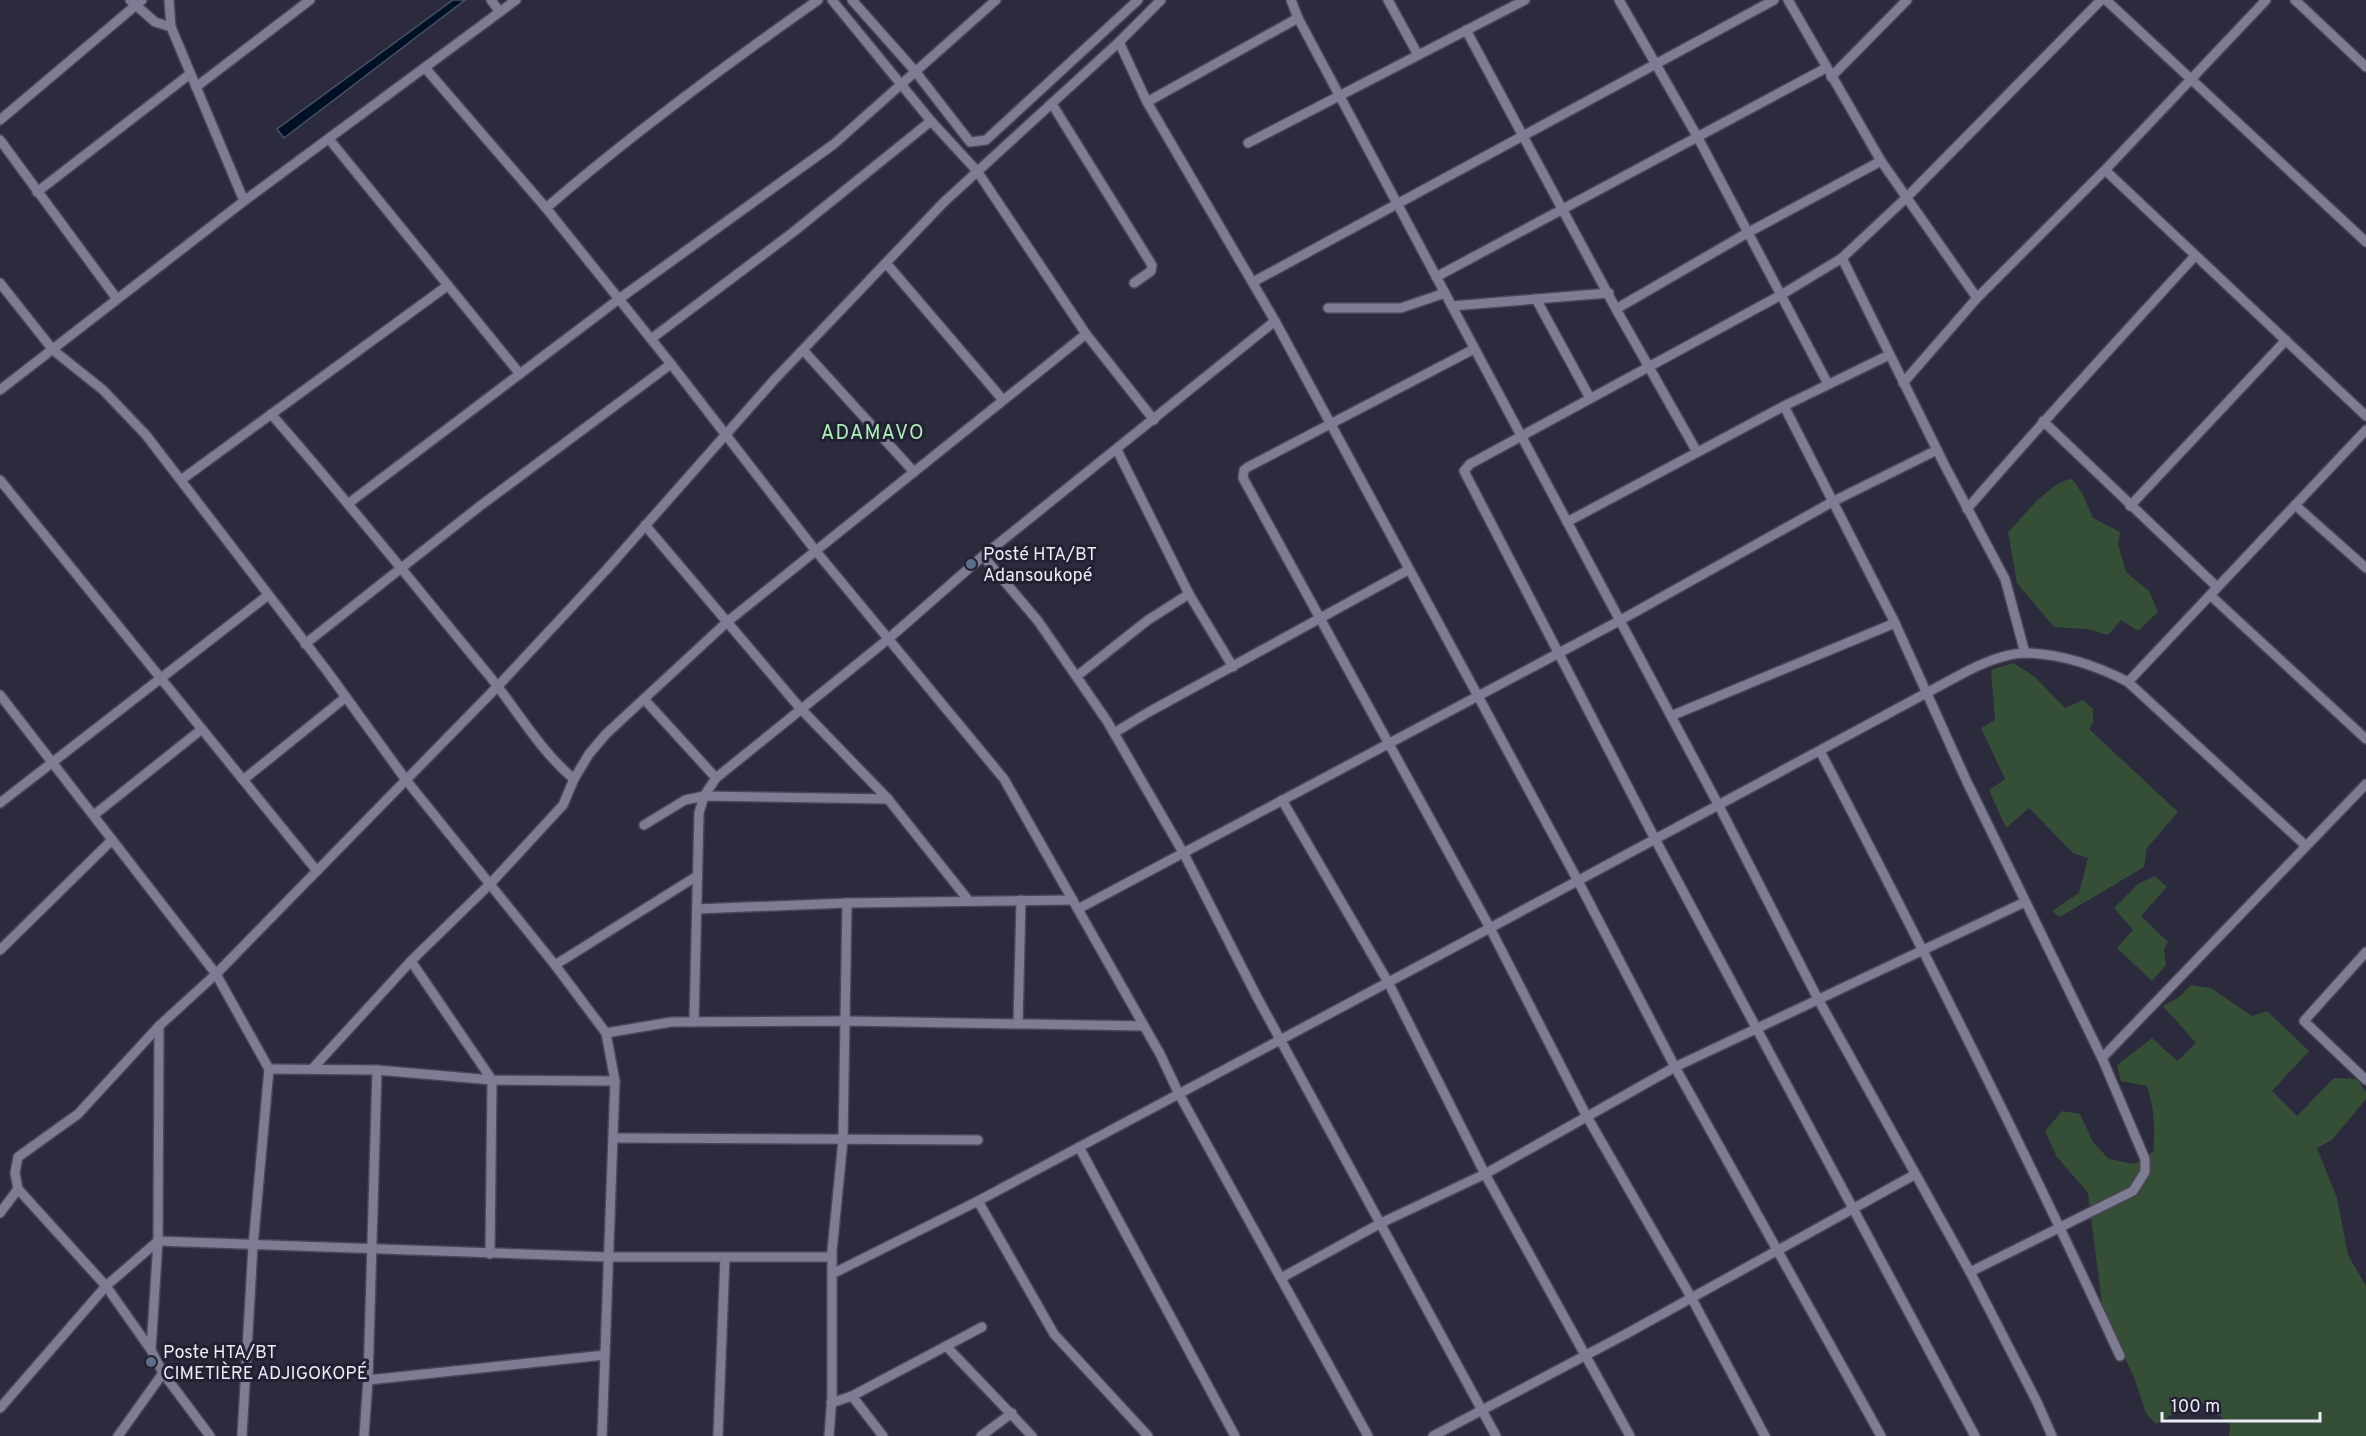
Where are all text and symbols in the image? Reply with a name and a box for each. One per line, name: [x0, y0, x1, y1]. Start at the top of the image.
district label: ADAMAVO: [821, 421, 925, 447]
place label: Posté HTA/BT Adansoukopé: [983, 544, 1097, 588]
marker: Posté HTA/BT Adansoukopé: [964, 557, 978, 571]
place label: Poste HTA/BT CIMETIÈRE ADJIGOKOPÉ: [163, 1342, 367, 1386]
marker: Poste HTA/BT CIMETIÈRE ADJIGOKOPÉ: [144, 1355, 158, 1369]
scale bar: [2162, 1385, 2320, 1423]
text: 100 m: [2171, 1396, 2220, 1419]

